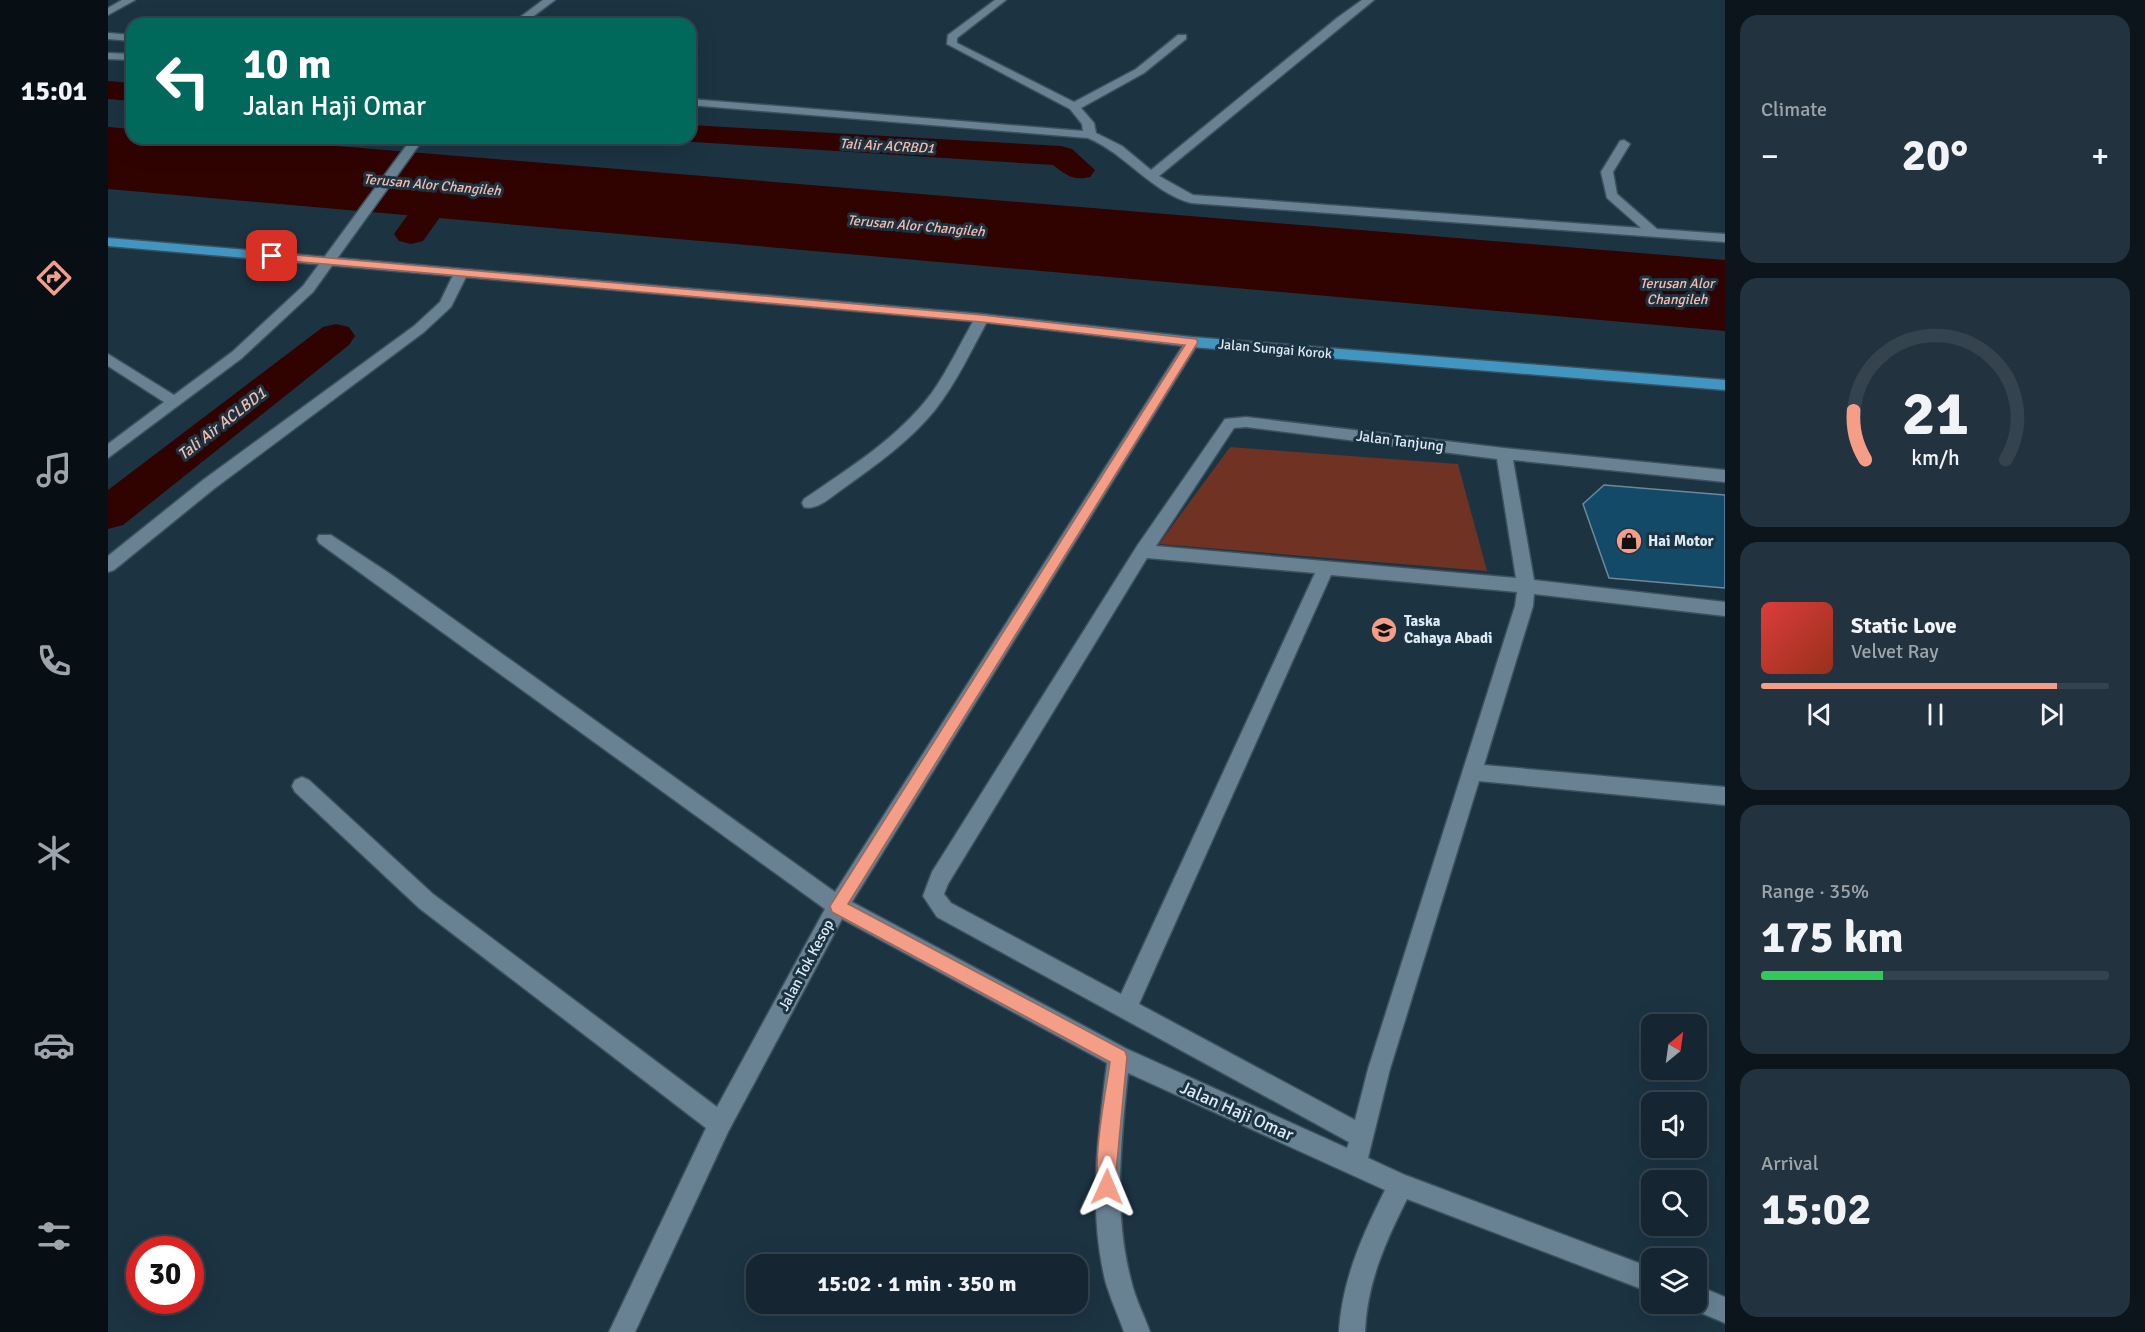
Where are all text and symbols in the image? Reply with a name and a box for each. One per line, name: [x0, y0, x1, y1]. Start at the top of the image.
text: 10 m: [243, 39, 332, 90]
icon: left: [144, 42, 222, 120]
text: 15:01: [21, 75, 87, 108]
text: Jalan Haji Omar: [243, 90, 426, 123]
text: Climate: [1761, 97, 1827, 122]
text: 20°: [1902, 128, 1968, 183]
water label: Tali Air ACRBD1: [839, 135, 935, 157]
text: −: [1761, 136, 1779, 177]
text: +: [2091, 136, 2109, 177]
water label: Terusan Alor Changileh: [363, 171, 502, 200]
water label: Terusan Alor Changileh: [847, 212, 986, 241]
pin: [246, 230, 297, 281]
icon: arrive: [255, 239, 288, 272]
icon: directions: [33, 257, 75, 299]
water label: Terusan Alor Changileh: [1640, 275, 1716, 308]
street label: Jalan Sungai Korok: [1217, 336, 1333, 362]
text: 21: [1901, 375, 1969, 452]
water label: Tali Air ACLBD1: [174, 383, 271, 465]
street label: Jalan Tanjung: [1355, 427, 1445, 455]
text: km/h: [1911, 445, 1959, 471]
icon: music: [33, 449, 75, 491]
shop icon: Hai Motor: [1614, 526, 1644, 556]
place label: Hai Motor: [1648, 532, 1713, 550]
place label: Taska Cahaya Abadi: [1404, 612, 1493, 647]
text: Static Love: [1851, 612, 1957, 639]
school or university icon: Taska Cahaya Abadi: [1369, 615, 1399, 645]
text: Velvet Ray: [1851, 639, 1939, 664]
icon: phone: [33, 640, 75, 682]
icon: previous: [1803, 698, 1836, 731]
icon: pause: [1919, 698, 1952, 731]
icon: next: [2035, 698, 2068, 731]
icon: climate: [33, 832, 75, 874]
text: Range · 35%: [1761, 879, 1869, 904]
text: 175 km: [1761, 910, 1904, 965]
street label: Jalan Tok Kesop: [774, 916, 838, 1014]
north arrow: [1641, 1014, 1707, 1080]
map controls: [1641, 1014, 1707, 1314]
icon: car: [33, 1024, 75, 1066]
street label: Jalan Haji Omar: [1177, 1076, 1298, 1146]
button: sound: [1641, 1092, 1707, 1158]
text: Arrival: [1761, 1151, 1819, 1176]
position arrow: [1075, 1155, 1139, 1219]
button: search: [1641, 1170, 1707, 1236]
text: 15:02: [1761, 1182, 1871, 1237]
icon: filters: [33, 1215, 75, 1257]
speed limit sign: 30: [126, 1236, 204, 1314]
button: layers: [1641, 1248, 1707, 1314]
text: 15:02 · 1 min · 350 m: [817, 1270, 1017, 1297]

